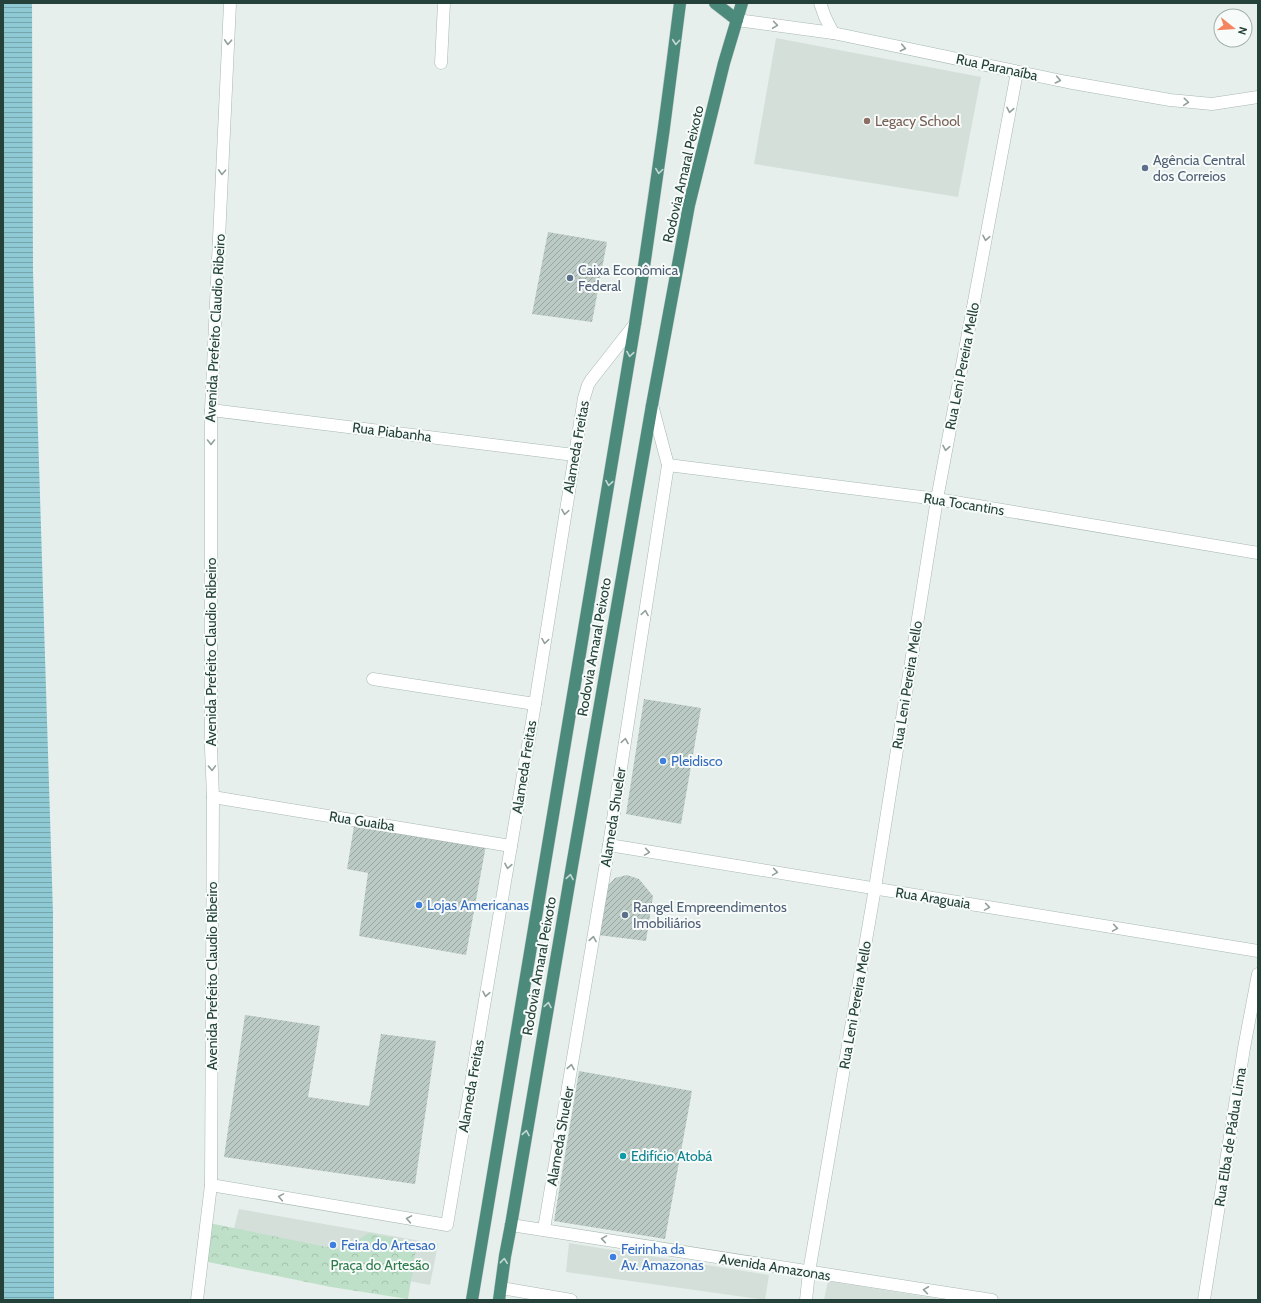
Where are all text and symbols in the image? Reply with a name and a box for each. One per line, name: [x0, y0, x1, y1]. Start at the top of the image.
north arrow: [1213, 8, 1253, 48]
one-way arrow: [772, 20, 778, 29]
text: N: [1235, 25, 1250, 37]
one-way arrow: [224, 39, 233, 45]
one-way arrow: [671, 39, 680, 45]
one-way arrow: [900, 43, 906, 51]
street label: Rua Paranaíba: [955, 50, 1040, 84]
one-way arrow: [1055, 76, 1061, 84]
one-way arrow: [1183, 97, 1189, 106]
street label: Rodovia Amaral Peixoto: [658, 103, 708, 244]
one-way arrow: [1006, 107, 1015, 113]
place label: Legacy School: [875, 112, 961, 130]
marker: Legacy School: [862, 116, 872, 126]
place label: Agência Central dos Correios: [1153, 151, 1246, 185]
marker: Agência Central dos Correios: [1140, 163, 1150, 173]
one-way arrow: [655, 168, 664, 174]
one-way arrow: [218, 169, 226, 175]
street label: Avenida Prefeito Claudio Ribeiro: [201, 233, 229, 423]
one-way arrow: [982, 234, 991, 241]
place label: Caixa Econômica Federal: [578, 261, 678, 295]
marker: Caixa Econômica Federal: [565, 273, 575, 283]
street label: Rua Leni Pereira Mello: [941, 300, 983, 431]
one-way arrow: [626, 351, 635, 358]
street label: Alameda Freitas: [559, 399, 593, 495]
street label: Rua Piabanha: [351, 418, 433, 446]
one-way arrow: [207, 439, 215, 445]
one-way arrow: [943, 445, 951, 451]
one-way arrow: [605, 480, 614, 486]
street label: Rua Tocantins: [922, 489, 1006, 519]
one-way arrow: [561, 509, 570, 516]
street label: Avenida Prefeito Claudio Ribeiro: [202, 557, 220, 746]
street label: Rodovia Amaral Peixoto: [573, 576, 615, 718]
one-way arrow: [640, 610, 649, 616]
street label: Rua Leni Pereira Mello: [888, 619, 926, 750]
one-way arrow: [541, 638, 550, 644]
street label: Alameda Freitas: [508, 719, 540, 815]
one-way arrow: [620, 738, 629, 744]
place label: Pleidisco: [671, 752, 723, 770]
marker: Pleidisco: [658, 756, 668, 766]
one-way arrow: [208, 765, 216, 771]
street label: Alameda Shueler: [596, 765, 630, 868]
street label: Rua Guaiba: [328, 807, 396, 835]
one-way arrow: [644, 847, 650, 855]
one-way arrow: [504, 863, 513, 869]
one-way arrow: [772, 867, 779, 876]
one-way arrow: [565, 874, 573, 880]
street label: Avenida Prefeito Claudio Ribeiro: [203, 881, 221, 1070]
street label: Rua Araguaia: [894, 883, 972, 913]
street label: Rodovia Amaral Peixoto: [518, 895, 560, 1037]
place label: Lojas Americanas: [427, 896, 529, 914]
place label: Rangel Empreendimentos Imobiliários: [633, 898, 787, 932]
marker: Lojas Americanas: [414, 900, 424, 910]
one-way arrow: [984, 902, 990, 910]
marker: Rangel Empreendimentos Imobiliários: [620, 910, 630, 920]
one-way arrow: [1112, 923, 1118, 932]
one-way arrow: [588, 935, 597, 942]
street label: Rua Leni Pereira Mello: [835, 939, 875, 1070]
one-way arrow: [482, 991, 491, 997]
one-way arrow: [543, 1002, 552, 1008]
street label: Alameda Freitas: [454, 1038, 488, 1134]
one-way arrow: [567, 1064, 575, 1070]
street label: Rua Elba de Pádua Lima: [1210, 1066, 1250, 1208]
street label: Alameda Shueler: [542, 1084, 578, 1187]
one-way arrow: [521, 1130, 530, 1136]
place label: Edifício Atobá: [631, 1147, 712, 1165]
marker: Edifício Atobá: [618, 1151, 628, 1161]
one-way arrow: [278, 1193, 284, 1202]
one-way arrow: [406, 1215, 412, 1223]
one-way arrow: [601, 1235, 607, 1244]
place label: Feira do Artesao: [341, 1236, 436, 1254]
marker: Feira do Artesao: [328, 1240, 338, 1250]
place label: Feirinha da Av. Amazonas: [621, 1240, 704, 1274]
street label: Avenida Amazonas: [718, 1249, 832, 1285]
marker: Feirinha da Av. Amazonas: [608, 1252, 618, 1262]
park label: Praça do Artesão: [331, 1256, 430, 1274]
one-way arrow: [499, 1258, 508, 1264]
one-way arrow: [923, 1286, 929, 1295]

